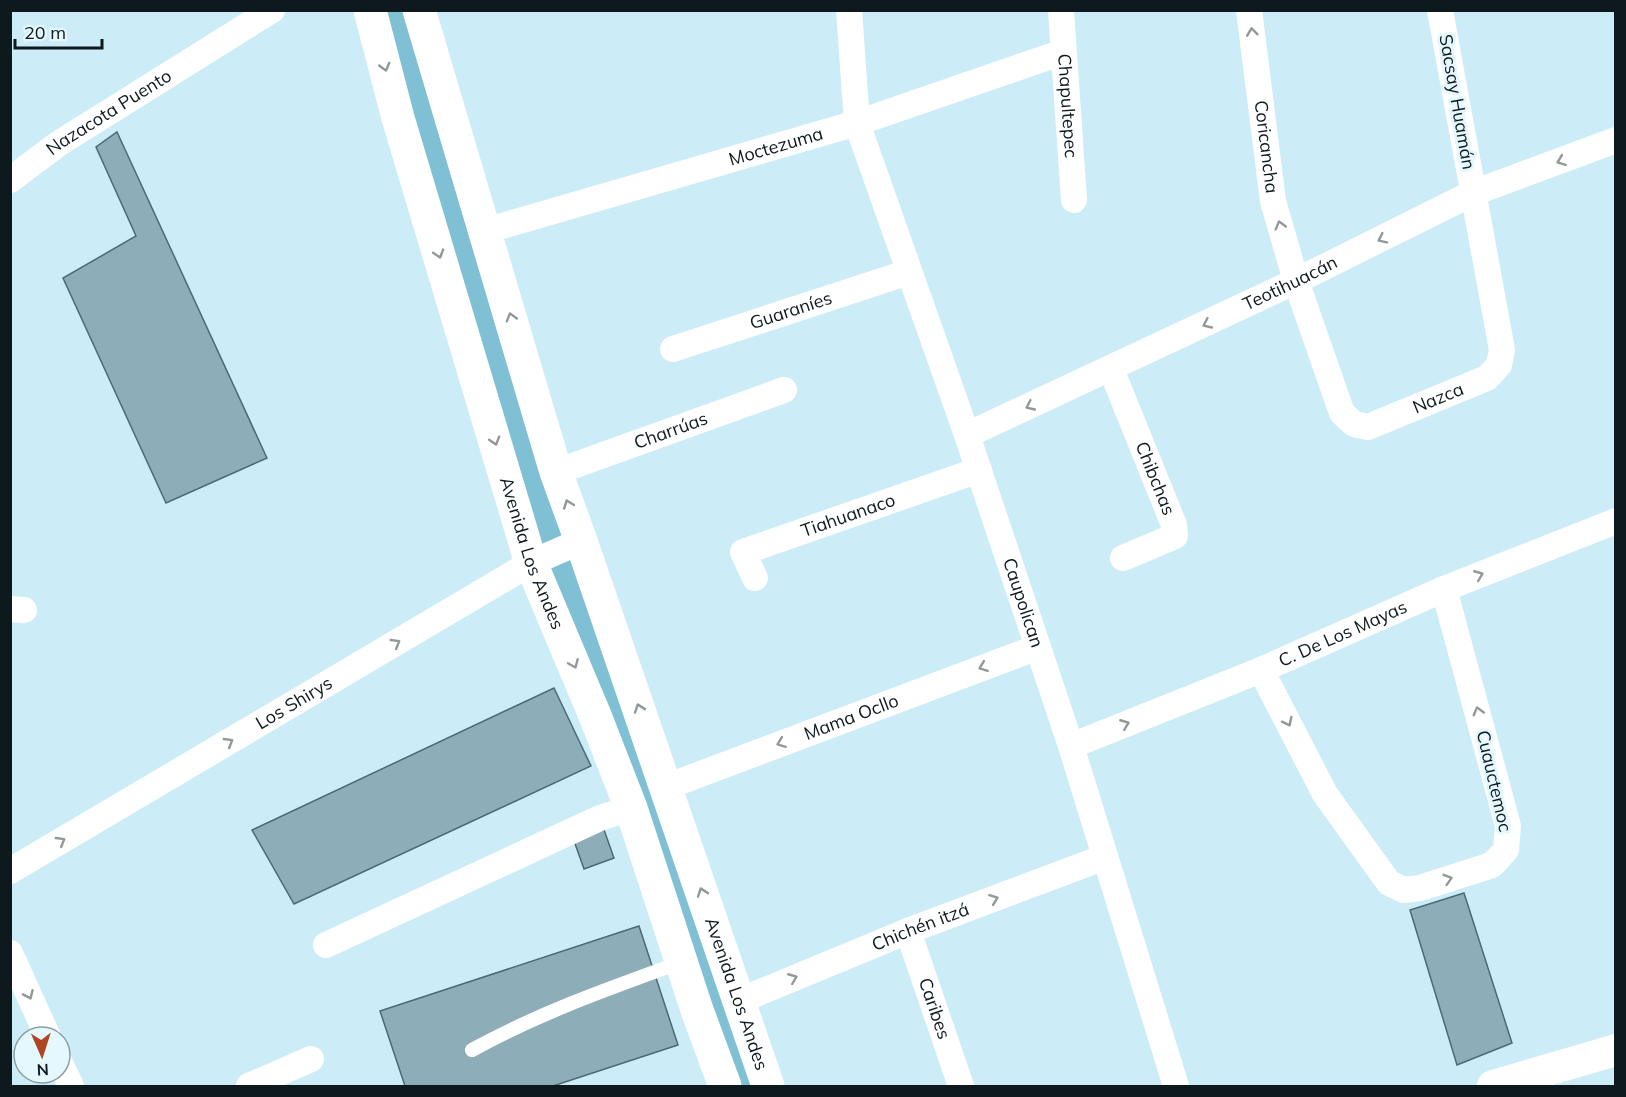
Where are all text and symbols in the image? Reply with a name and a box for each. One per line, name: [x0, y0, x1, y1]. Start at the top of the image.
scale bar: [15, 12, 102, 50]
text: 20 m: [24, 21, 66, 44]
one-way arrow: [1246, 28, 1259, 37]
street label: Sacsay Huamán: [1434, 32, 1481, 171]
street label: Chapultepec: [1053, 53, 1083, 159]
one-way arrow: [378, 61, 390, 72]
street label: Nazacota Puento: [41, 64, 176, 160]
street label: Coricancha: [1249, 99, 1284, 195]
street label: Moctezuma: [726, 121, 826, 171]
one-way arrow: [1556, 153, 1567, 166]
one-way arrow: [1275, 220, 1287, 231]
one-way arrow: [1378, 231, 1389, 243]
one-way arrow: [432, 249, 444, 259]
street label: Teotihuacán: [1239, 250, 1341, 315]
street label: Guaraníes: [747, 286, 835, 334]
one-way arrow: [506, 312, 518, 323]
one-way arrow: [1202, 316, 1213, 328]
street label: Nazca: [1409, 377, 1467, 418]
one-way arrow: [1025, 399, 1036, 411]
street label: Charrúas: [631, 406, 711, 454]
one-way arrow: [488, 435, 500, 446]
street label: Chibchas: [1131, 438, 1181, 518]
street label: Avenida Los Andes: [495, 474, 570, 633]
street label: Tiahuanaco: [798, 488, 898, 542]
one-way arrow: [562, 499, 575, 509]
street label: Caupolican: [998, 555, 1049, 650]
one-way arrow: [1473, 570, 1484, 583]
street label: C. De Los Mayas: [1275, 595, 1410, 672]
one-way arrow: [390, 638, 400, 650]
one-way arrow: [567, 658, 579, 669]
one-way arrow: [978, 660, 989, 672]
street label: Los Shirys: [251, 671, 336, 734]
street label: Mama Ocllo: [801, 689, 902, 745]
one-way arrow: [633, 703, 646, 714]
one-way arrow: [1473, 706, 1485, 717]
one-way arrow: [1281, 715, 1292, 726]
one-way arrow: [1120, 719, 1130, 732]
street label: Cuauctemoc: [1472, 728, 1517, 834]
one-way arrow: [776, 736, 787, 749]
one-way arrow: [223, 738, 233, 749]
one-way arrow: [55, 837, 65, 849]
one-way arrow: [1442, 874, 1453, 886]
one-way arrow: [696, 887, 709, 898]
one-way arrow: [988, 893, 998, 906]
street label: Chichén itzá: [868, 897, 972, 956]
street label: Avenida Los Andes: [700, 914, 774, 1073]
one-way arrow: [787, 973, 798, 985]
street label: Caribes: [914, 975, 956, 1042]
one-way arrow: [22, 989, 34, 1000]
north arrow: [12, 1025, 72, 1085]
text: N: [36, 1060, 49, 1080]

